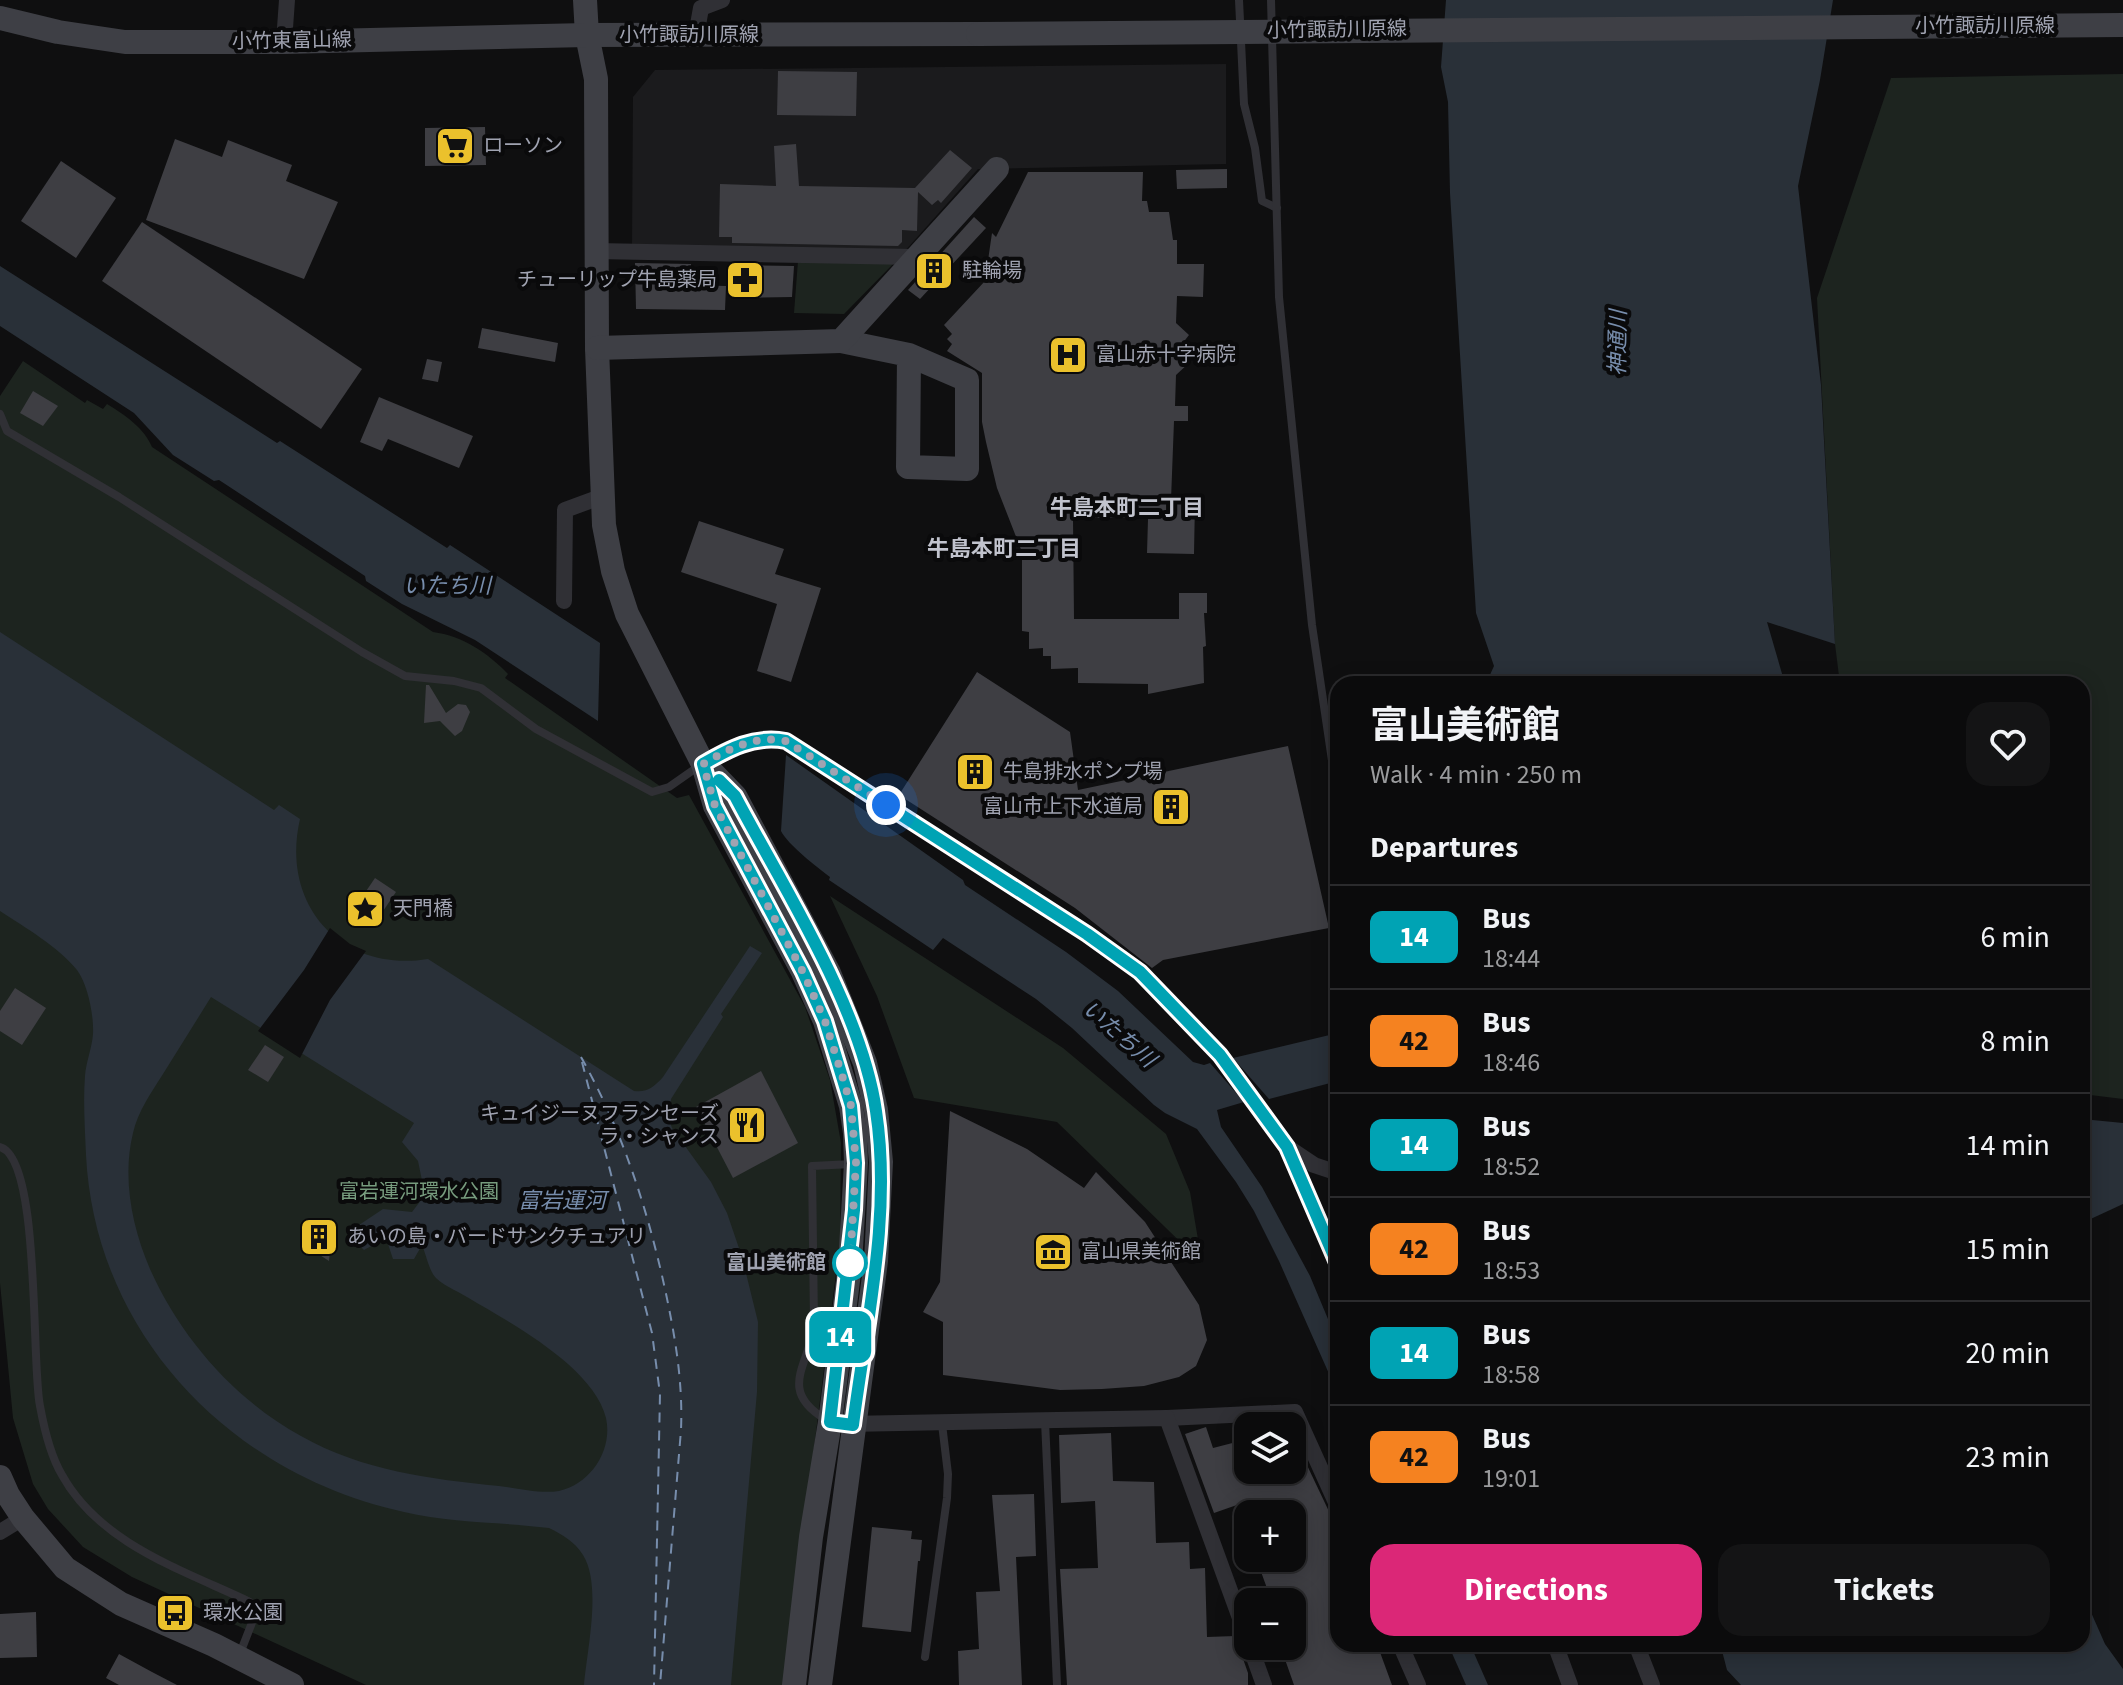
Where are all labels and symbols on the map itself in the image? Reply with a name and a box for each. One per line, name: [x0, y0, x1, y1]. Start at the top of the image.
street label: 小竹諏訪川原線: [1915, 12, 2055, 40]
street label: 小竹諏訪川原線: [1267, 15, 1407, 45]
street label: 小竹諏訪川原線: [619, 21, 759, 49]
street label: 小竹東富山線: [232, 26, 352, 56]
supermarket icon: ローソン: [434, 125, 476, 167]
place label: ローソン: [483, 132, 563, 160]
building icon: 駐輪場: [913, 250, 955, 292]
place label: 駐輪場: [962, 257, 1022, 285]
pharmacy icon: チューリップ牛島薬局: [724, 259, 766, 301]
place label: チューリップ牛島薬局: [517, 266, 717, 294]
water label: 神通川: [1601, 308, 1635, 376]
hospital icon: 富山赤十字病院: [1047, 334, 1089, 376]
place label: 富山赤十字病院: [1096, 341, 1236, 369]
district label: 牛島本町二丁目: [1050, 492, 1204, 524]
district label: 牛島本町二丁目: [927, 533, 1081, 565]
water label: いたち川: [403, 570, 493, 602]
building icon: 牛島排水ポンプ場: [954, 751, 996, 793]
place label: 牛島排水ポンプ場: [1003, 758, 1162, 786]
your location: [866, 785, 906, 825]
building icon: 富山市上下水道局: [1150, 786, 1192, 828]
place label: 富山市上下水道局: [983, 793, 1143, 821]
place icon: 天門橋: [344, 888, 386, 930]
place label: 天門橋: [393, 895, 453, 923]
water label: いたち川: [1075, 993, 1164, 1076]
place label: キュイジーヌフランセーズ ラ・シャンス: [480, 1100, 719, 1151]
restaurant icon: キュイジーヌフランセーズ ラ・シャンス: [726, 1104, 768, 1146]
park label: 富岩運河環水公園: [339, 1178, 499, 1206]
water label: 富岩運河: [518, 1185, 610, 1217]
building icon: あいの島・バードサンクチュアリ: [298, 1216, 340, 1258]
place label: あいの島・バードサンクチュアリ: [347, 1223, 647, 1251]
museum icon: 富山県美術館: [1032, 1231, 1074, 1273]
place label: 富山県美術館: [1081, 1238, 1201, 1266]
marker: 富山美術館: [833, 1246, 867, 1280]
place label: 富山美術館: [726, 1249, 826, 1277]
line badge: 14: [804, 1311, 876, 1363]
bus stop icon: 環水公園: [154, 1592, 196, 1634]
place label: 環水公園: [203, 1599, 283, 1627]

